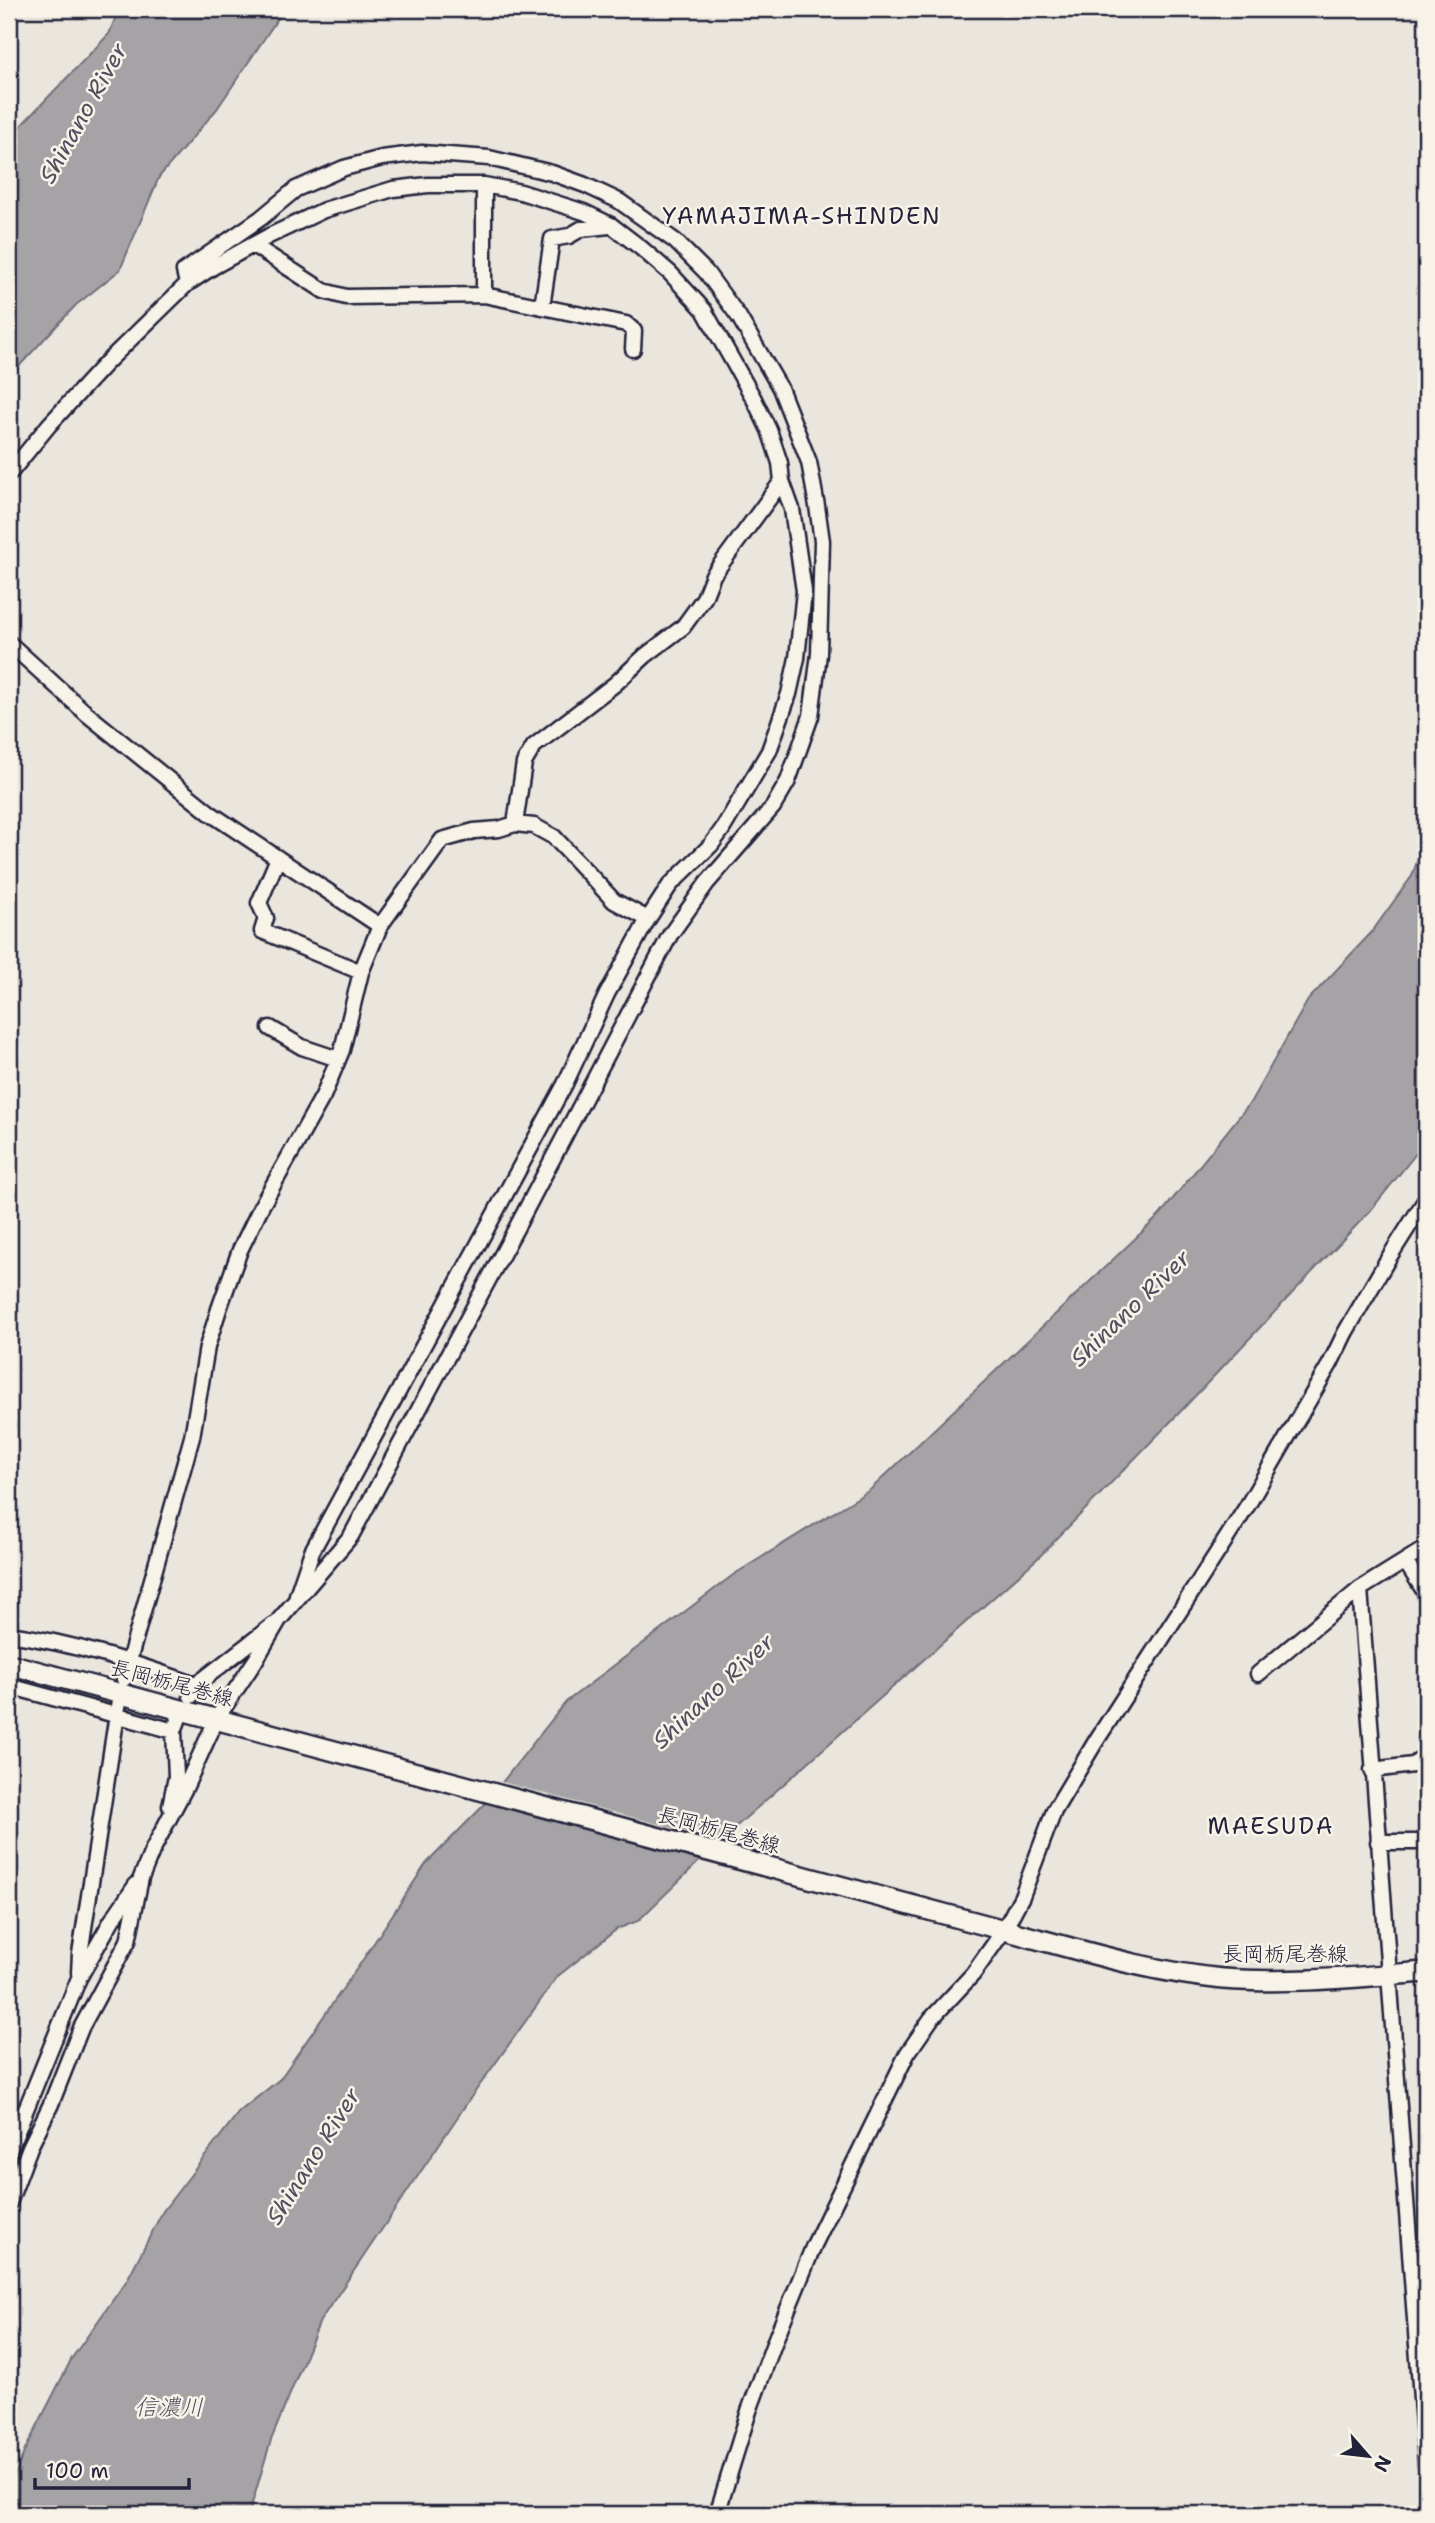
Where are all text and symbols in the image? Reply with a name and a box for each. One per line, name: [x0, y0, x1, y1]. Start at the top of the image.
water label: Shinano River: [32, 37, 134, 188]
district label: YAMAJIMA-SHINDEN: [662, 201, 942, 231]
water label: Shinano River: [1064, 1242, 1197, 1373]
water label: Shinano River: [646, 1626, 781, 1755]
street label: 長岡栃尾巻線: [108, 1653, 236, 1713]
street label: 長岡栃尾巻線: [655, 1800, 783, 1860]
district label: MAESUDA: [1208, 1811, 1334, 1841]
street label: 長岡栃尾巻線: [1222, 1940, 1348, 1968]
water label: Shinano River: [259, 2081, 368, 2230]
water label: 信濃川: [135, 2392, 204, 2422]
north arrow: [1334, 2422, 1404, 2492]
scale bar: [35, 2446, 189, 2490]
text: N: [1368, 2451, 1397, 2476]
text: 100 m: [46, 2457, 109, 2485]

